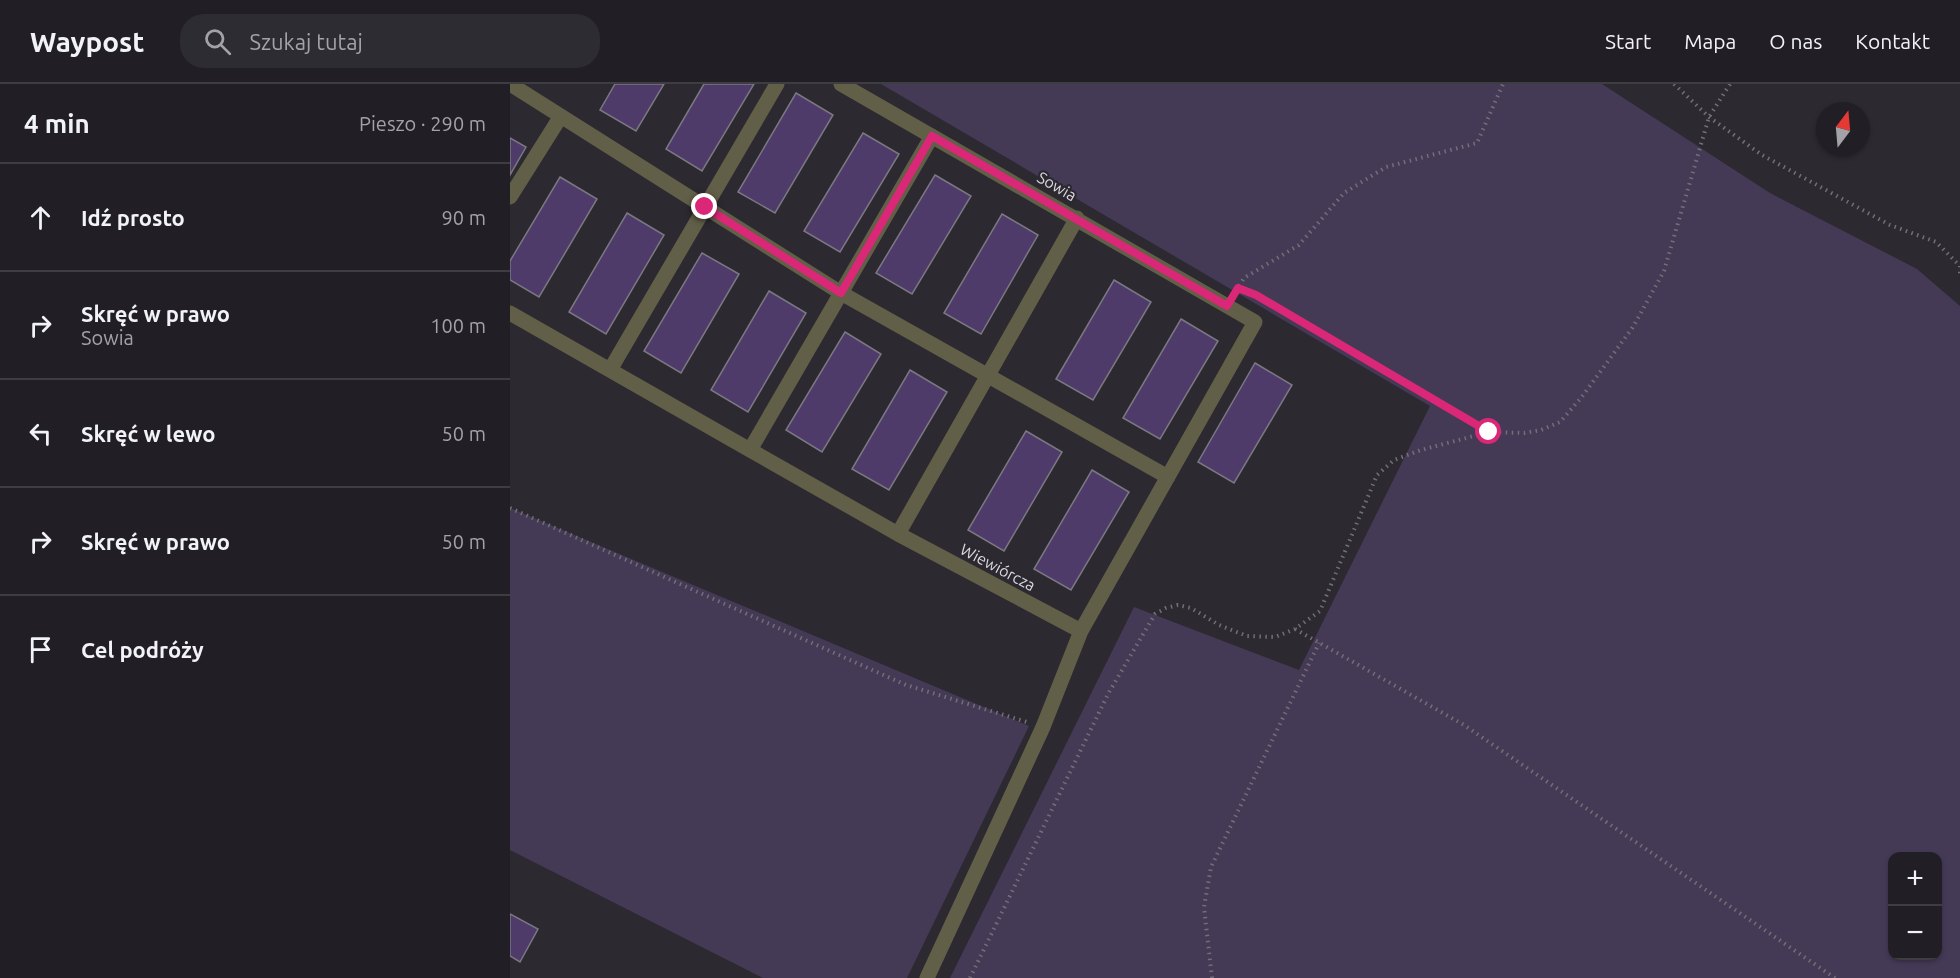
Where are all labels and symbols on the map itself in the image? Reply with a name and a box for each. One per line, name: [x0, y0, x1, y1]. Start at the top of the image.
north arrow: [1816, 102, 1870, 156]
street label: Sowia: [1034, 168, 1080, 204]
route end: [691, 193, 717, 219]
route start: [1475, 418, 1501, 444]
street label: Wiewiórcza: [957, 540, 1039, 594]

